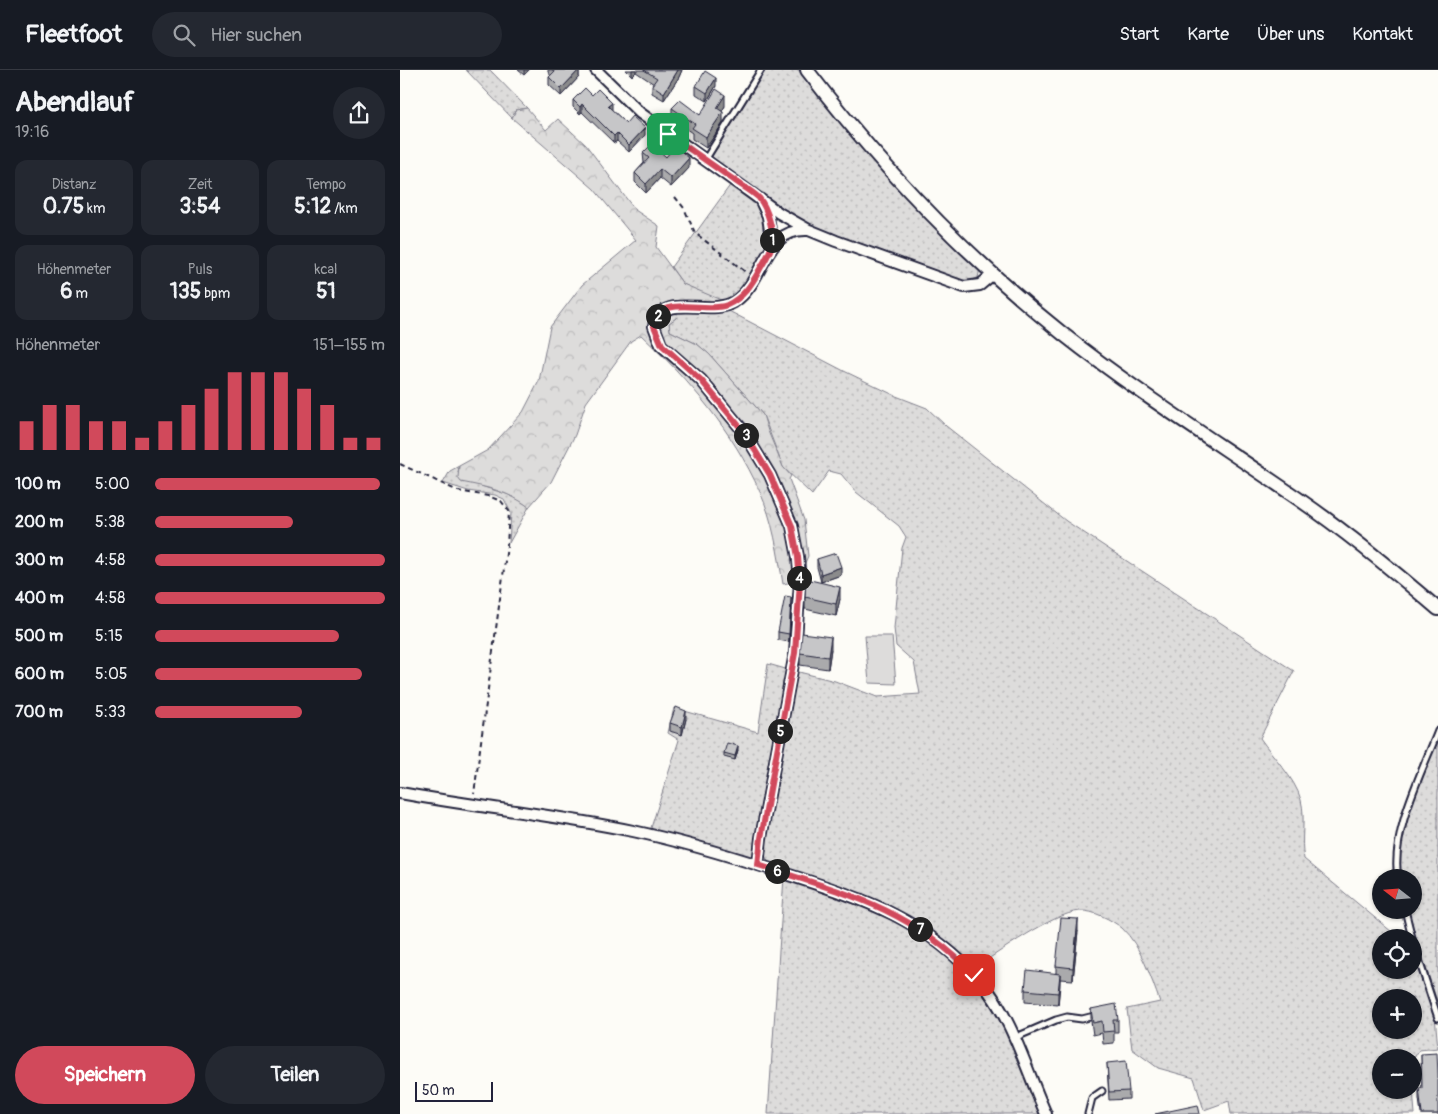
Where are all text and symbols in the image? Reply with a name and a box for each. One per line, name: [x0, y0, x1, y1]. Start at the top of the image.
search box: [152, 12, 502, 57]
text: Fleetfoot: [25, 20, 122, 49]
icon: search: [170, 21, 198, 49]
text: Hier suchen: [210, 23, 302, 47]
text: Start: [1119, 23, 1159, 46]
text: Karte: [1187, 23, 1229, 46]
text: Über uns: [1257, 23, 1324, 46]
text: Kontakt: [1352, 23, 1413, 46]
text: Abendlauf: [15, 85, 134, 120]
button: share: [333, 87, 385, 139]
pin: [647, 113, 689, 155]
icon: arrive: [654, 120, 682, 148]
text: 19:16: [15, 122, 49, 142]
text: Distanz: [52, 176, 96, 193]
text: Zeit: [188, 176, 212, 193]
text: Tempo: [306, 176, 346, 193]
text: 0.75: [43, 193, 84, 220]
text: 3:54: [180, 193, 220, 220]
text: 5:12: [294, 193, 331, 220]
text: km: [84, 200, 105, 217]
text: /km: [331, 200, 358, 217]
pin: 1: [760, 228, 784, 252]
text: 1: [770, 232, 775, 249]
text: Höhenmeter: [37, 261, 111, 278]
text: Puls: [188, 261, 212, 278]
text: kcal: [315, 261, 337, 278]
text: 6: [60, 278, 72, 305]
text: 135: [170, 278, 201, 305]
text: 51: [316, 278, 336, 305]
text: m: [72, 285, 88, 302]
text: bpm: [201, 285, 230, 302]
pin: 2: [646, 304, 670, 328]
text: 2: [655, 308, 662, 325]
text: Höhenmeter: [15, 335, 100, 355]
text: 151–155 m: [313, 335, 385, 355]
pin: 3: [734, 422, 758, 448]
text: 3: [743, 427, 750, 444]
text: 100 m: [15, 474, 61, 494]
text: 5:00: [95, 474, 130, 494]
text: 200 m: [15, 512, 63, 532]
text: 5:38: [95, 512, 125, 532]
text: 300 m: [15, 550, 63, 570]
text: 4:58: [95, 550, 125, 570]
pin: 4: [786, 566, 812, 590]
text: 4: [795, 570, 804, 587]
text: 400 m: [15, 588, 64, 608]
text: 4:58: [95, 588, 125, 608]
text: 500 m: [15, 626, 63, 646]
text: 5:15: [95, 626, 123, 646]
text: 600 m: [15, 664, 64, 684]
text: 5:05: [95, 664, 128, 684]
text: 700 m: [15, 702, 63, 722]
text: 5:33: [95, 702, 126, 722]
pin: 5: [768, 718, 792, 744]
text: 5: [777, 723, 784, 740]
pin: 6: [764, 858, 790, 884]
text: 6: [773, 863, 782, 880]
north arrow: [1372, 869, 1422, 919]
map controls: [1372, 869, 1422, 1099]
pin: 7: [908, 916, 932, 942]
text: 7: [917, 921, 924, 938]
button: locate: [1372, 929, 1422, 979]
pin: [953, 954, 995, 996]
icon: check: [960, 961, 988, 989]
button: +: [1372, 989, 1422, 1039]
button: Speichern: [15, 1046, 195, 1104]
button: Teilen: [205, 1046, 385, 1104]
button: −: [1372, 1049, 1422, 1099]
scale bar: [415, 1079, 492, 1102]
text: 50 m: [422, 1082, 455, 1099]

